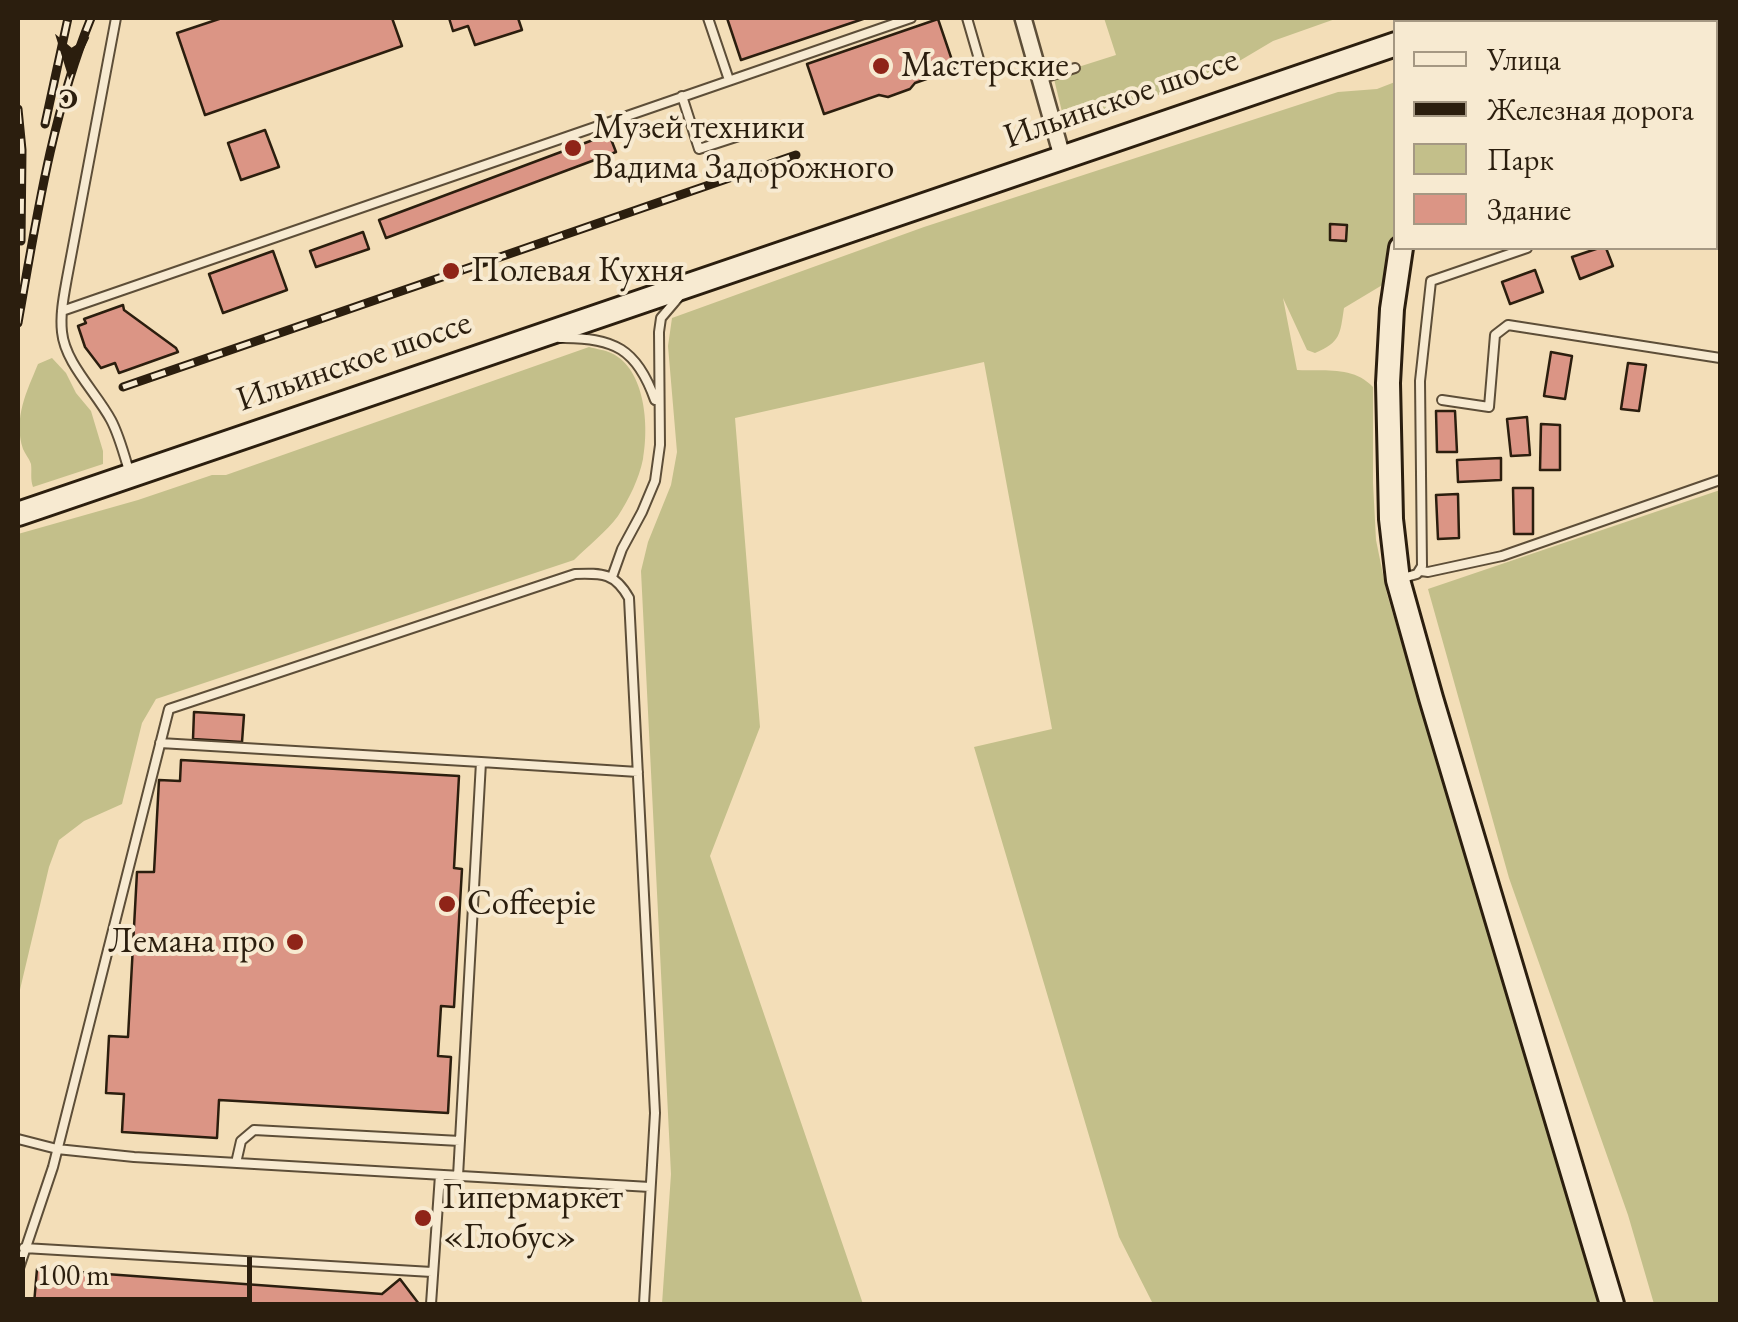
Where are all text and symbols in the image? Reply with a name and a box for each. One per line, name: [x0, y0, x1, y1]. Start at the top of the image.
north arrow: [20, 20, 120, 120]
legend: [1393, 20, 1718, 250]
street label: Ильинское шоссе: [998, 39, 1244, 159]
text: Улица: [1487, 40, 1561, 79]
place label: Мастерские: [901, 45, 1069, 87]
marker: Мастерские: [870, 55, 892, 77]
text: С: [57, 81, 79, 119]
text: Железная дорога: [1487, 90, 1694, 129]
place label: Музей техники Вадима Задорожного: [593, 107, 894, 189]
marker: Музей техники Вадима Задорожного: [562, 137, 584, 159]
text: Парк: [1487, 140, 1554, 179]
text: Здание: [1487, 190, 1571, 229]
place label: Полевая Кухня: [471, 250, 684, 292]
marker: Полевая Кухня: [440, 260, 462, 282]
street label: Ильинское шоссе: [231, 302, 477, 422]
place label: Coffeepie: [467, 883, 596, 925]
marker: Coffeepie: [436, 893, 458, 915]
place label: Лемана про: [108, 921, 275, 963]
marker: Лемана про: [284, 931, 306, 953]
place label: Гипермаркет «Глобус»: [443, 1177, 623, 1259]
marker: Гипермаркет «Глобус»: [412, 1207, 434, 1229]
scale bar: [25, 1237, 258, 1299]
text: 100 m: [37, 1255, 110, 1294]

